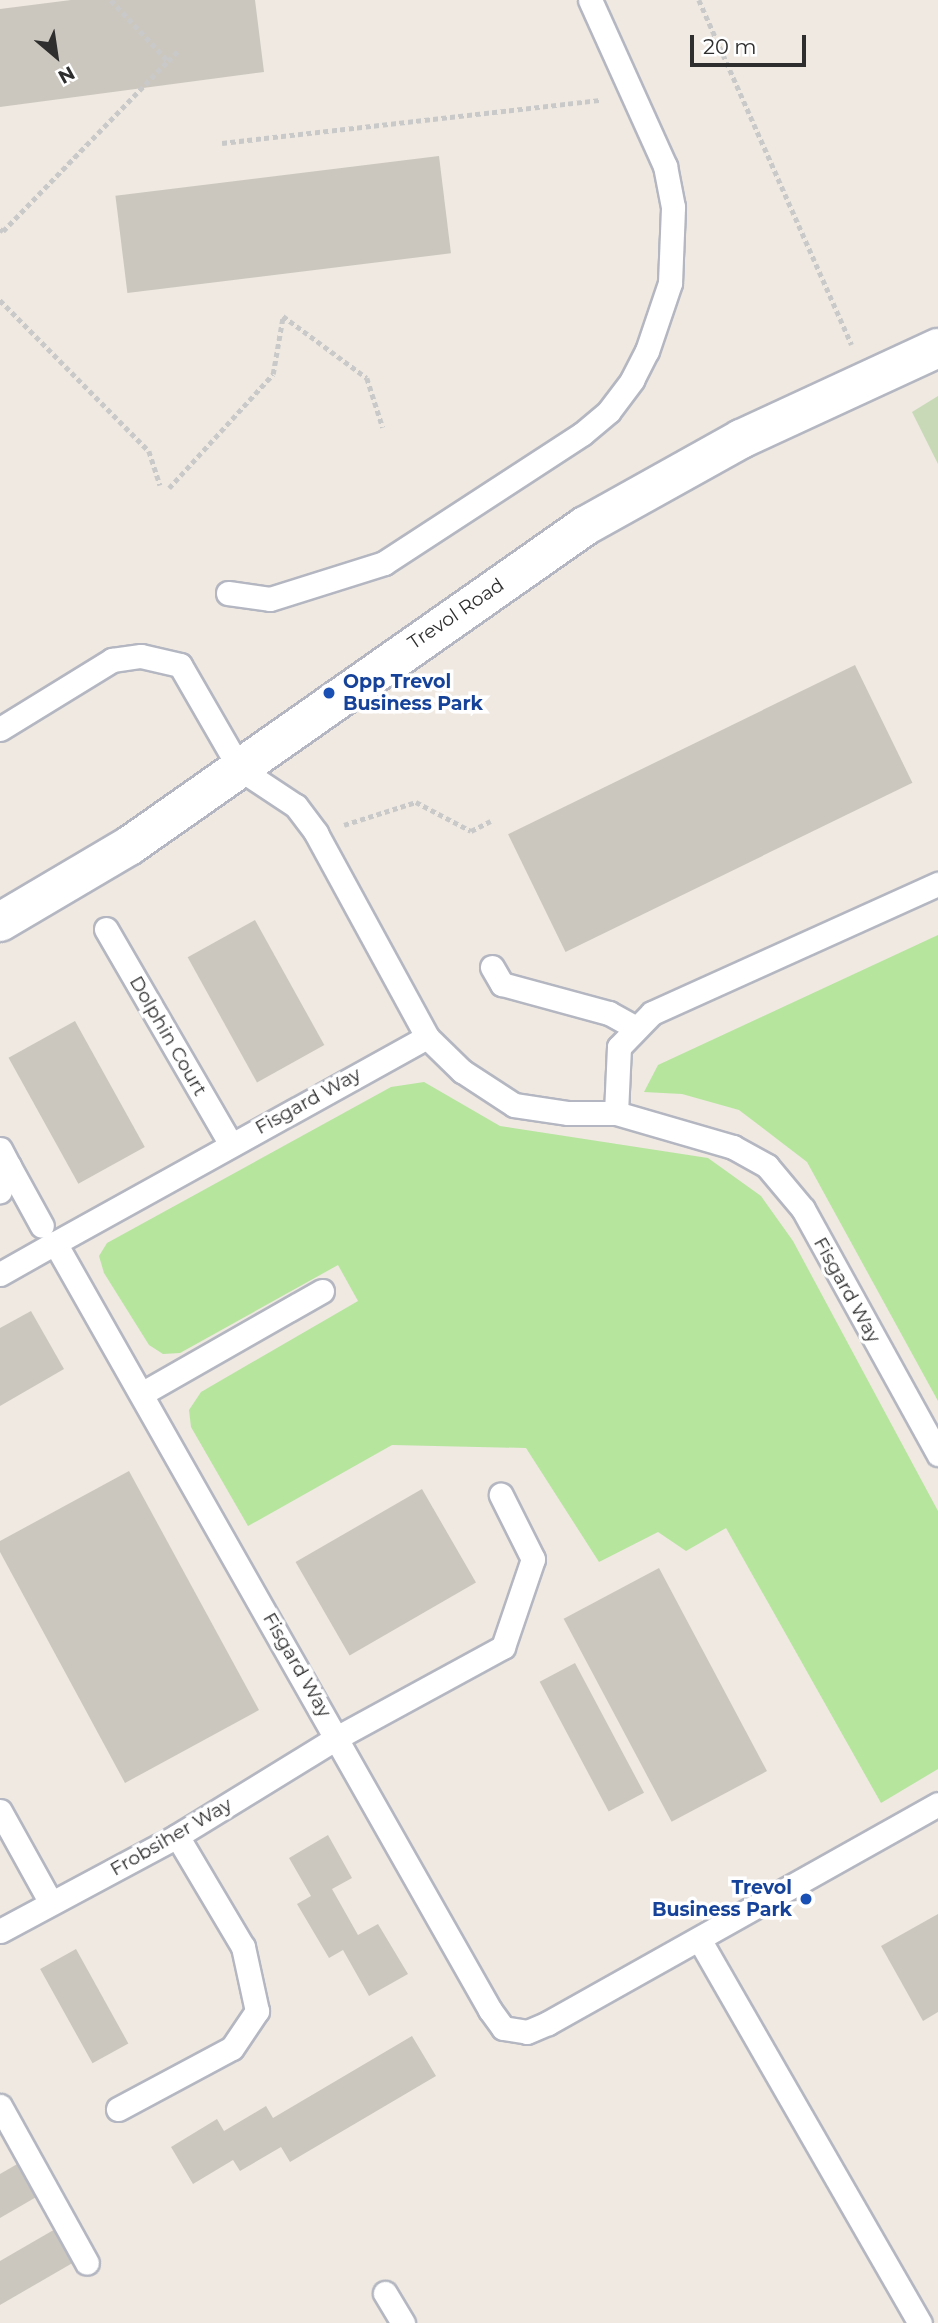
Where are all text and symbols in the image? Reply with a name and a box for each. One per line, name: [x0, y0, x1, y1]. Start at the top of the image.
north arrow: [21, 21, 91, 91]
scale bar: [693, 21, 808, 65]
text: 20 m: [703, 34, 757, 59]
text: N: [54, 61, 79, 89]
street label: Trevol Road: [404, 574, 508, 654]
place label: Opp Trevol Business Park: [343, 671, 483, 715]
marker: Opp Trevol Business Park: [321, 685, 337, 701]
street label: Dolphin Court: [124, 972, 212, 1100]
street label: Fisgard Way: [251, 1063, 365, 1139]
street label: Fisgard Way: [809, 1233, 885, 1347]
street label: Fisgard Way: [258, 1609, 336, 1721]
street label: Frobsiher Way: [106, 1793, 236, 1881]
place label: Trevol Business Park: [652, 1877, 792, 1921]
marker: Trevol Business Park: [798, 1891, 814, 1907]

